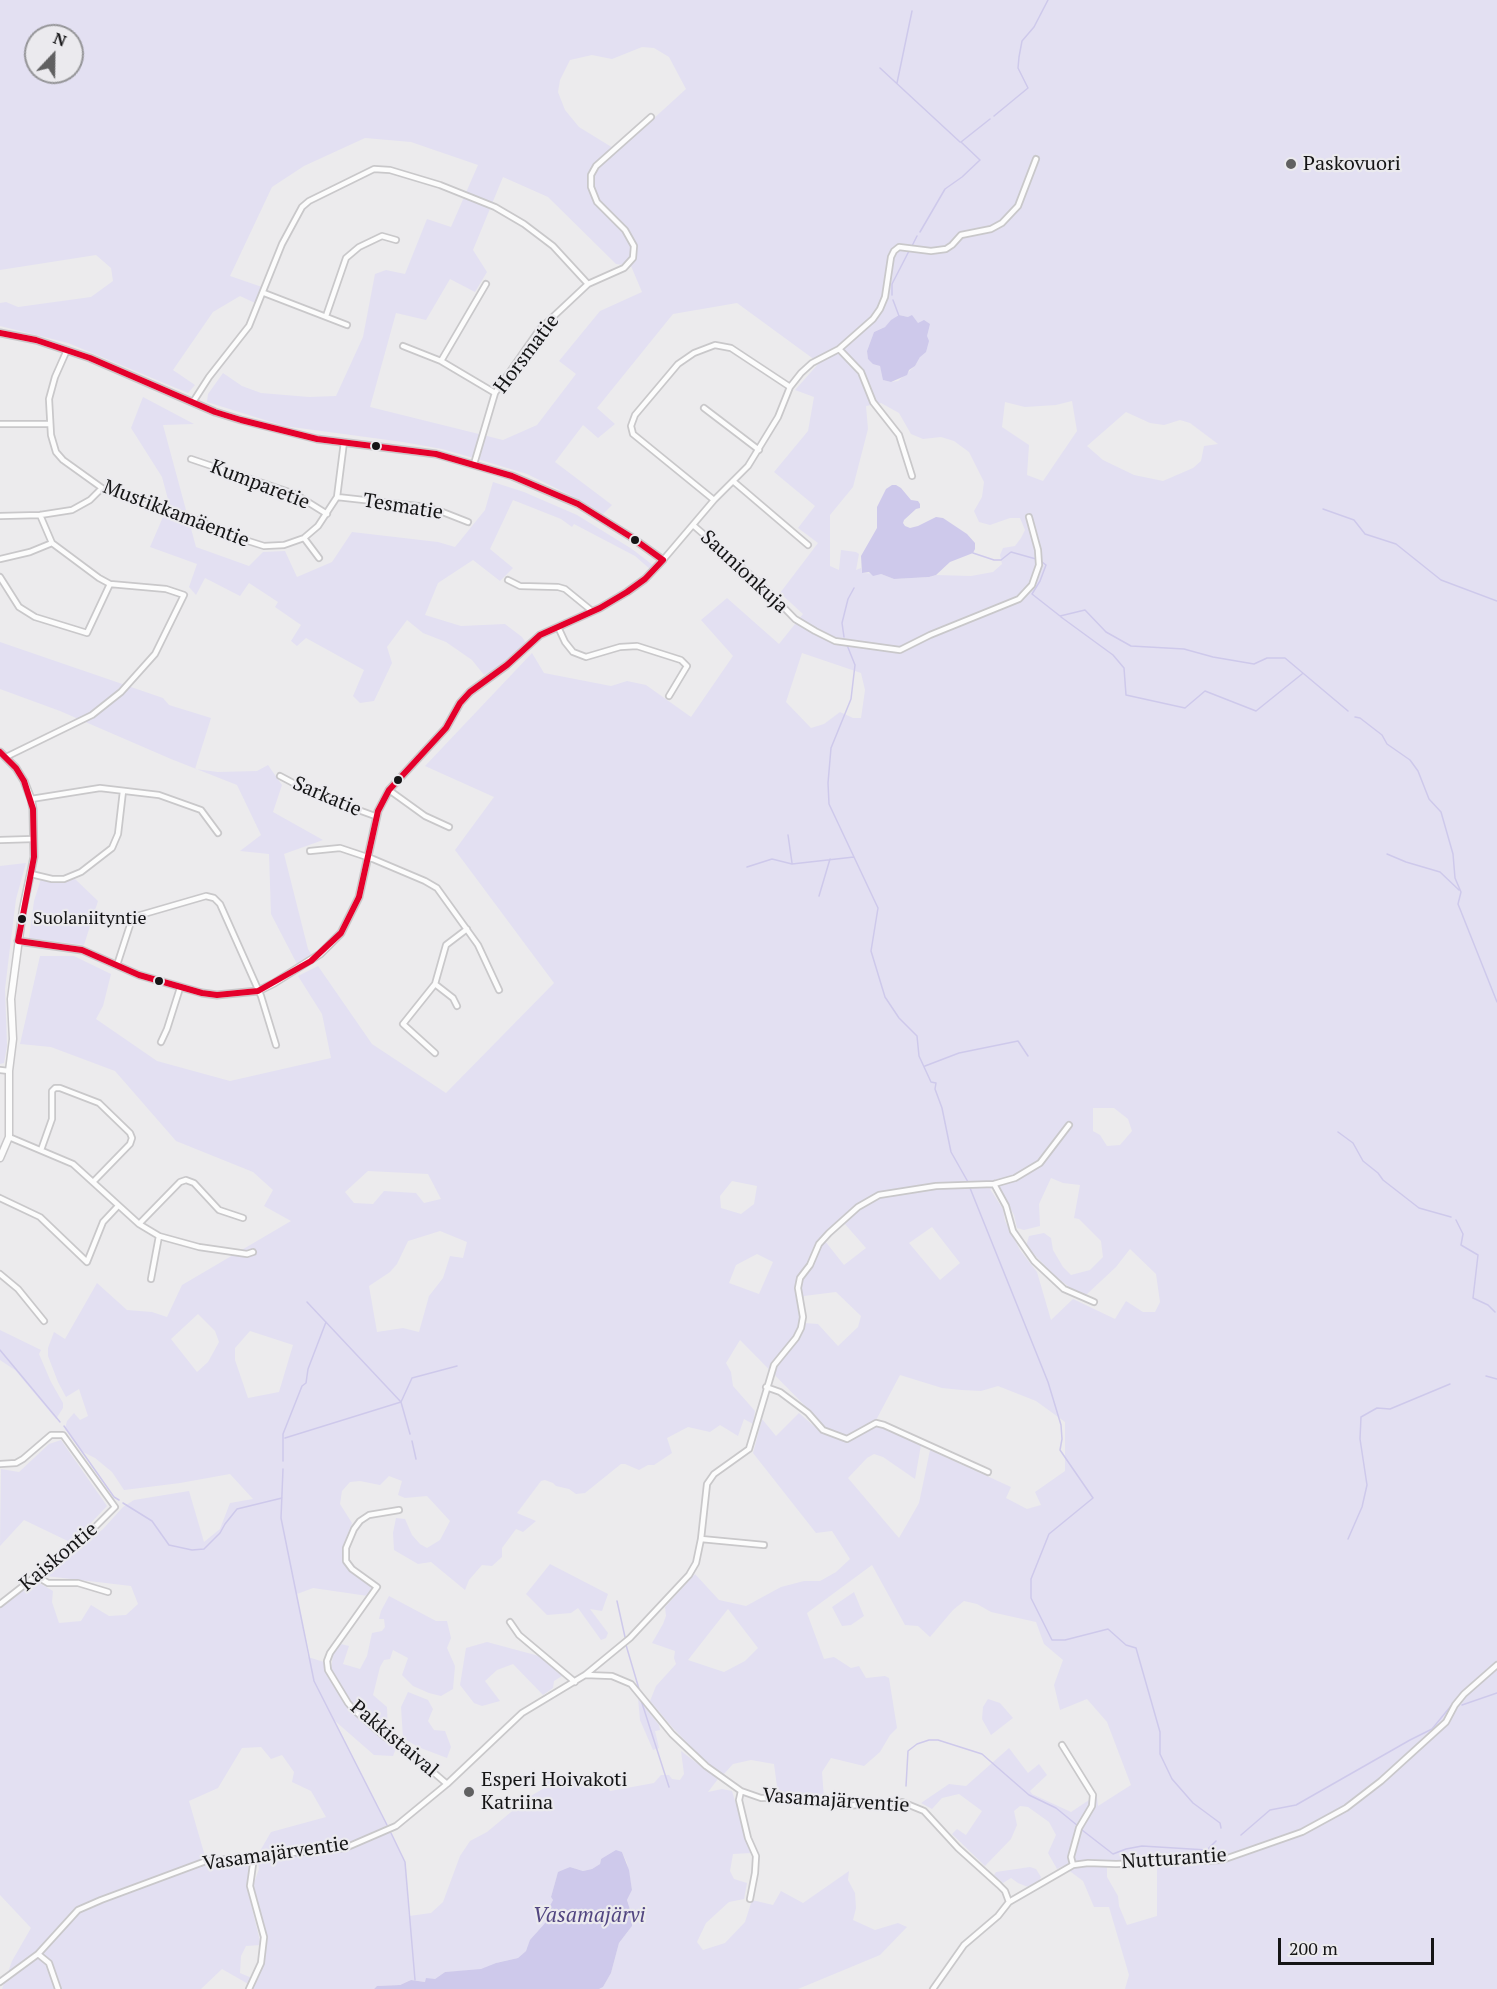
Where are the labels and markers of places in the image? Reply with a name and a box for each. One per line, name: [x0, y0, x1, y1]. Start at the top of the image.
place label: Paskovuori: [1303, 152, 1401, 176]
marker: Paskovuori: [1284, 157, 1298, 171]
unlabelled marker: [370, 440, 382, 452]
unlabelled marker: [629, 534, 641, 546]
unlabelled marker: [392, 774, 404, 786]
place label: Suolaniityntie: [33, 908, 147, 930]
marker: Suolaniityntie: [16, 913, 28, 925]
unlabelled marker: [153, 975, 165, 987]
place label: Esperi Hoivakoti Katriina: [481, 1768, 627, 1815]
marker: Esperi Hoivakoti Katriina: [462, 1785, 476, 1799]

